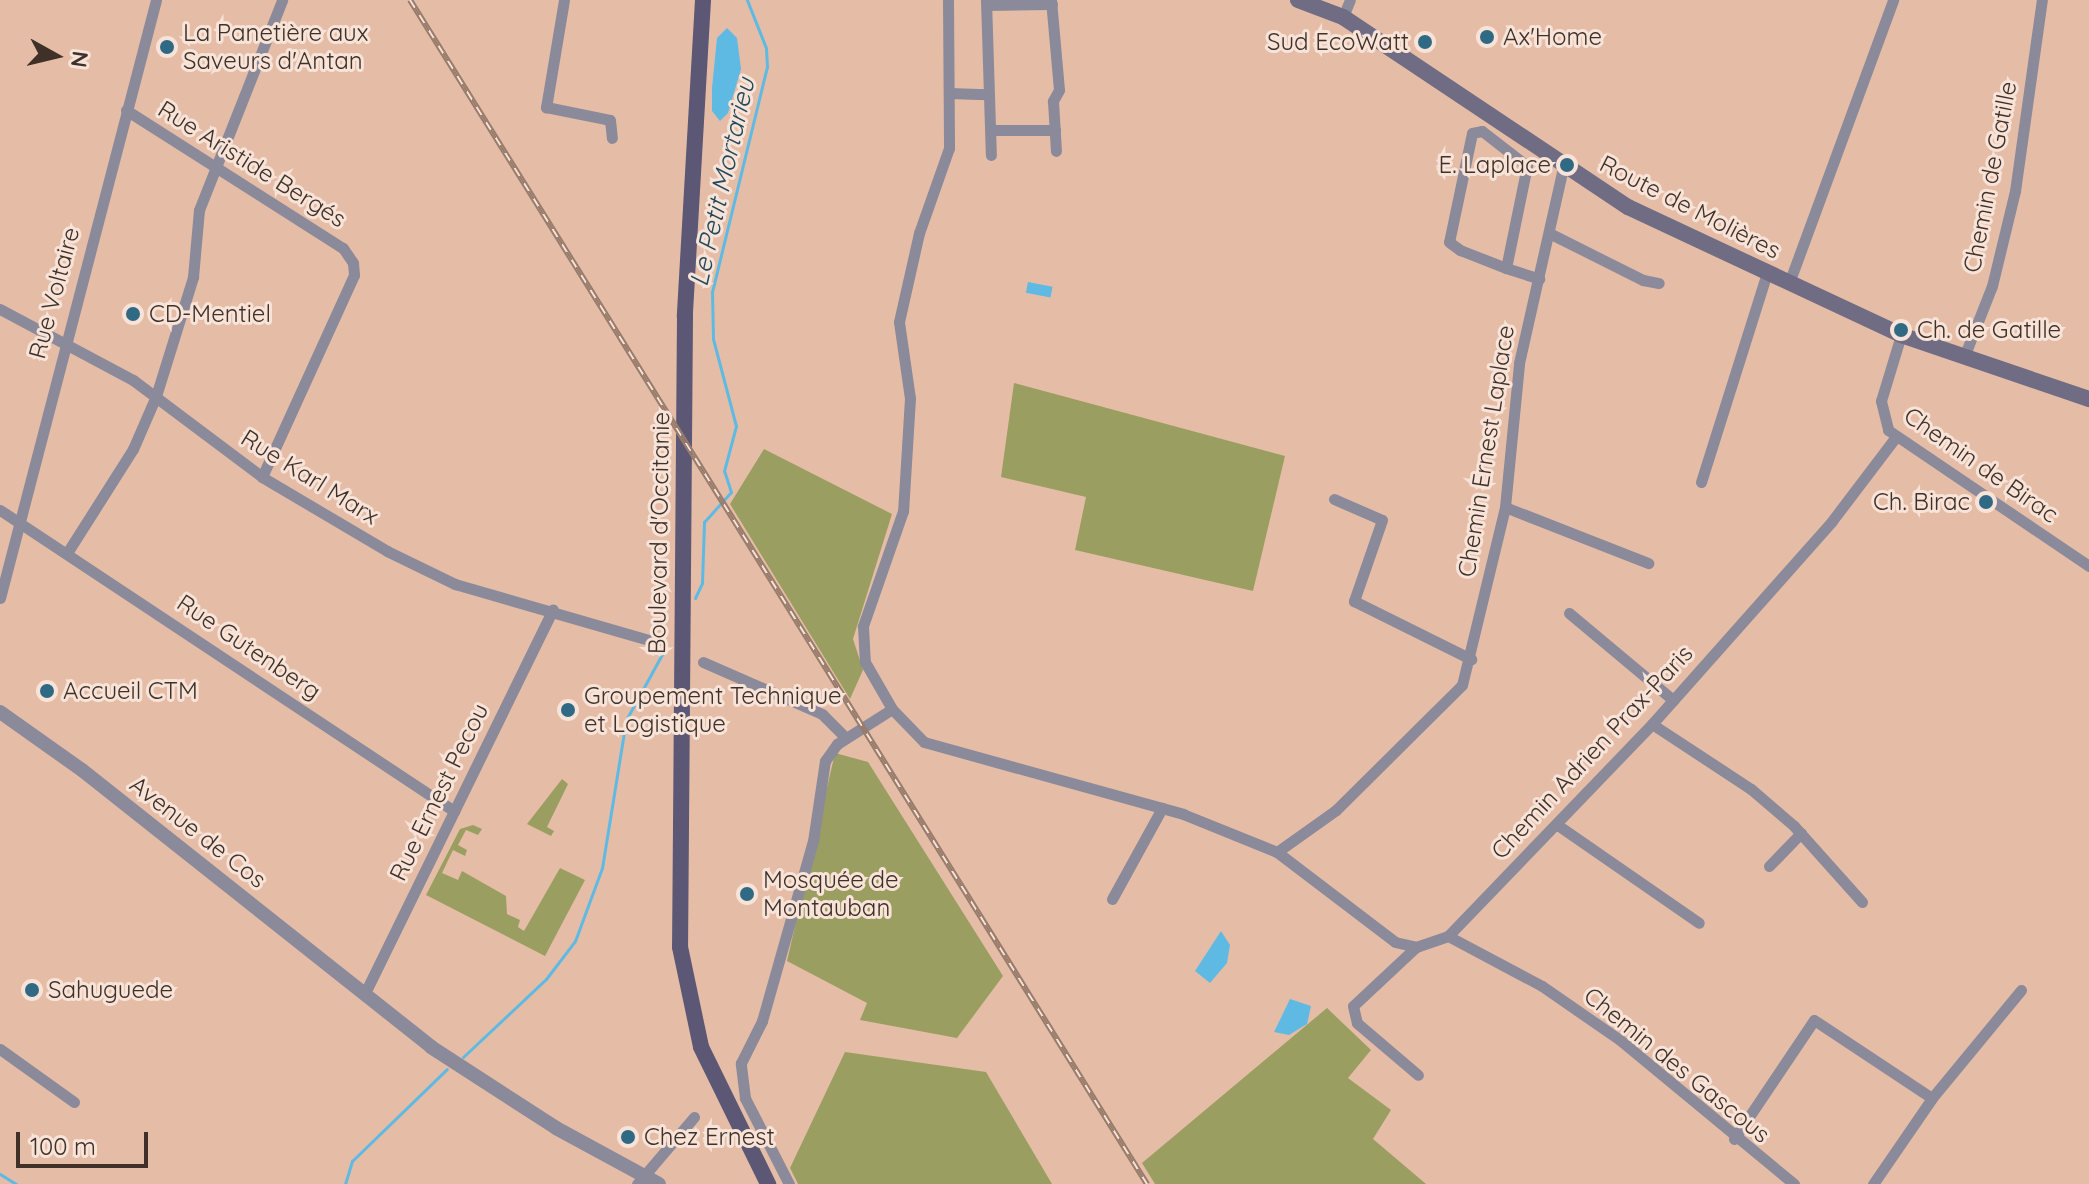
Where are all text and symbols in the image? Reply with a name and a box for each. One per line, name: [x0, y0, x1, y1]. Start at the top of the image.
north arrow: [16, 16, 96, 96]
place label: La Panetière aux Saveurs d'Antan: [183, 19, 368, 75]
place label: Ax'Home: [1503, 23, 1602, 51]
place label: Sud EcoWatt: [1267, 28, 1409, 56]
marker: Ax'Home: [1478, 28, 1496, 46]
marker: Sud EcoWatt: [1416, 33, 1434, 51]
marker: La Panetière aux Saveurs d'Antan: [158, 38, 176, 56]
text: N: [65, 49, 95, 69]
water label: Le Petit Mortarieu: [683, 75, 761, 289]
street label: Chemin de Gatille: [1957, 79, 2023, 275]
street label: Rue Aristide Bergés: [153, 95, 351, 233]
street label: Route de Molières: [1595, 149, 1785, 265]
place label: E. Laplace: [1439, 151, 1551, 179]
marker: E. Laplace: [1558, 156, 1576, 174]
street label: Rue Voltaire: [23, 224, 85, 362]
place label: CD-Mentiel: [149, 300, 271, 328]
marker: CD-Mentiel: [124, 305, 142, 323]
place label: Ch. de Gatille: [1917, 316, 2061, 344]
marker: Ch. de Gatille: [1892, 321, 1910, 339]
street label: Chemin Ernest Laplace: [1452, 323, 1520, 579]
street label: Chemin de Birac: [1898, 401, 2064, 529]
street label: Boulevard d'Occitanie: [642, 412, 676, 654]
street label: Rue Karl Marx: [236, 423, 384, 531]
place label: Ch. Birac: [1873, 488, 1970, 516]
marker: Ch. Birac: [1977, 493, 1995, 511]
street label: Rue Gutenberg: [172, 588, 326, 706]
street label: Chemin Adrien Prax-Paris: [1485, 639, 1699, 865]
place label: Accueil CTM: [63, 677, 198, 705]
marker: Accueil CTM: [38, 682, 56, 700]
place label: Groupement Technique et Logistique: [584, 682, 842, 738]
street label: Rue Ernest Pecou: [384, 698, 494, 886]
marker: Groupement Technique et Logistique: [559, 701, 577, 719]
street label: Avenue de Cos: [124, 770, 272, 894]
place label: Mosquée de Montauban: [763, 866, 899, 922]
marker: Mosquée de Montauban: [738, 885, 756, 903]
place label: Sahuguede: [48, 976, 173, 1004]
marker: Sahuguede: [23, 981, 41, 999]
street label: Chemin des Gascous: [1578, 981, 1776, 1149]
scale bar: [20, 1116, 152, 1166]
place label: Chez Ernest: [644, 1123, 775, 1151]
marker: Chez Ernest: [619, 1128, 637, 1146]
text: 100 m: [30, 1131, 96, 1161]

